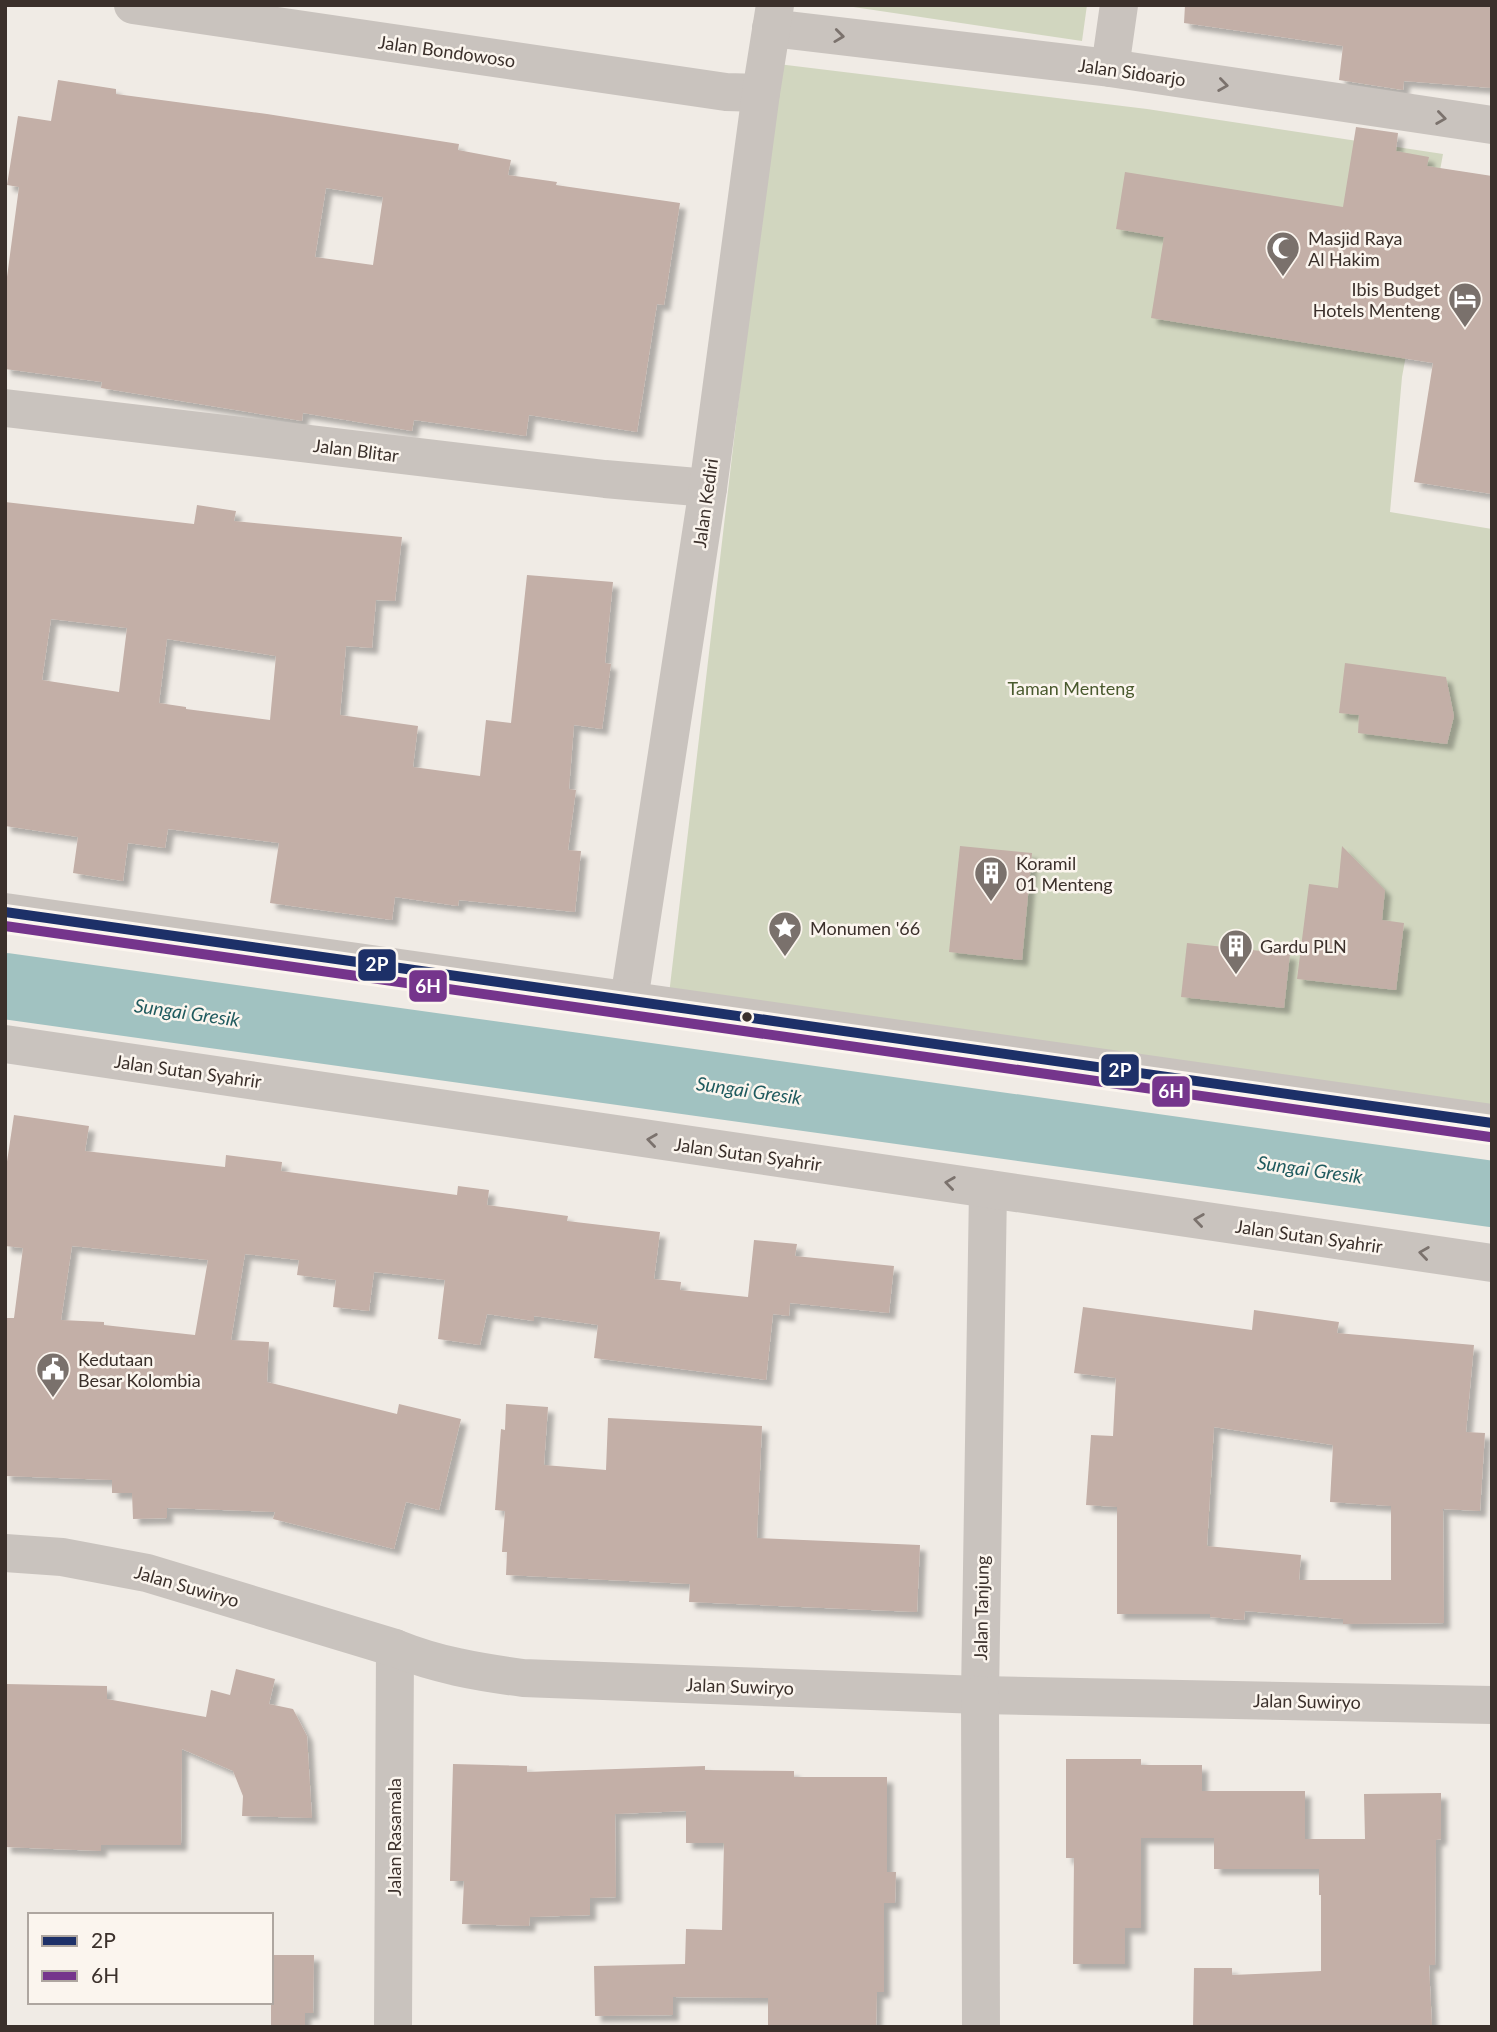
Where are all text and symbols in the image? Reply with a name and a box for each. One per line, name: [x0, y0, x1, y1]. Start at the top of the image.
one-way arrow: [833, 29, 845, 44]
street label: Jalan Bondowoso: [377, 30, 517, 72]
street label: Jalan Sidoarjo: [1077, 54, 1187, 90]
one-way arrow: [1217, 77, 1228, 92]
one-way arrow: [1436, 110, 1447, 125]
place label: Masjid Raya Al Hakim: [1308, 227, 1402, 270]
mosque icon: Masjid Raya Al Hakim: [1264, 229, 1302, 278]
place label: Ibis Budget Hotels Menteng: [1313, 278, 1441, 321]
hotel icon: Ibis Budget Hotels Menteng: [1446, 280, 1484, 329]
street label: Jalan Blitar: [312, 434, 400, 466]
street label: Jalan Kediri: [688, 457, 722, 549]
park label: Taman Menteng: [1007, 677, 1135, 699]
place label: Koramil 01 Menteng: [1016, 852, 1113, 895]
building icon: Koramil 01 Menteng: [972, 854, 1010, 903]
place icon: Monumen '66: [766, 909, 804, 958]
place label: Monumen '66: [810, 917, 920, 939]
building icon: Gardu PLN: [1217, 927, 1255, 976]
place label: Gardu PLN: [1260, 935, 1347, 957]
line badge: 2P: [357, 948, 397, 982]
text: 2P: [366, 952, 389, 975]
line badge: 6H: [408, 969, 448, 1003]
text: 6H: [415, 974, 441, 997]
water label: Sungai Gresik: [133, 993, 242, 1031]
unlabelled marker: [740, 1010, 754, 1024]
street label: Jalan Sutan Syahrir: [113, 1050, 264, 1092]
line badge: 2P: [1100, 1053, 1140, 1087]
text: 2P: [1109, 1058, 1132, 1081]
water label: Sungai Gresik: [695, 1071, 804, 1109]
line badge: 6H: [1151, 1075, 1191, 1108]
text: 6H: [1158, 1079, 1184, 1102]
one-way arrow: [646, 1132, 658, 1147]
street label: Jalan Sutan Syahrir: [673, 1133, 824, 1175]
water label: Sungai Gresik: [1256, 1150, 1365, 1188]
one-way arrow: [944, 1176, 956, 1191]
one-way arrow: [1193, 1213, 1205, 1228]
street label: Jalan Sutan Syahrir: [1234, 1215, 1385, 1257]
one-way arrow: [1418, 1246, 1430, 1261]
place label: Kedutaan Besar Kolombia: [78, 1348, 201, 1391]
public building icon: Kedutaan Besar Kolombia: [34, 1350, 72, 1399]
street label: Jalan Tanjung: [969, 1555, 993, 1661]
street label: Jalan Suwiryo: [132, 1561, 242, 1611]
street label: Jalan Suwiryo: [686, 1673, 794, 1699]
street label: Jalan Suwiryo: [1253, 1689, 1361, 1713]
street label: Jalan Rasamala: [383, 1778, 405, 1896]
legend: [28, 1913, 273, 2004]
text: 2P: [91, 1927, 116, 1952]
text: 6H: [91, 1962, 119, 1987]

